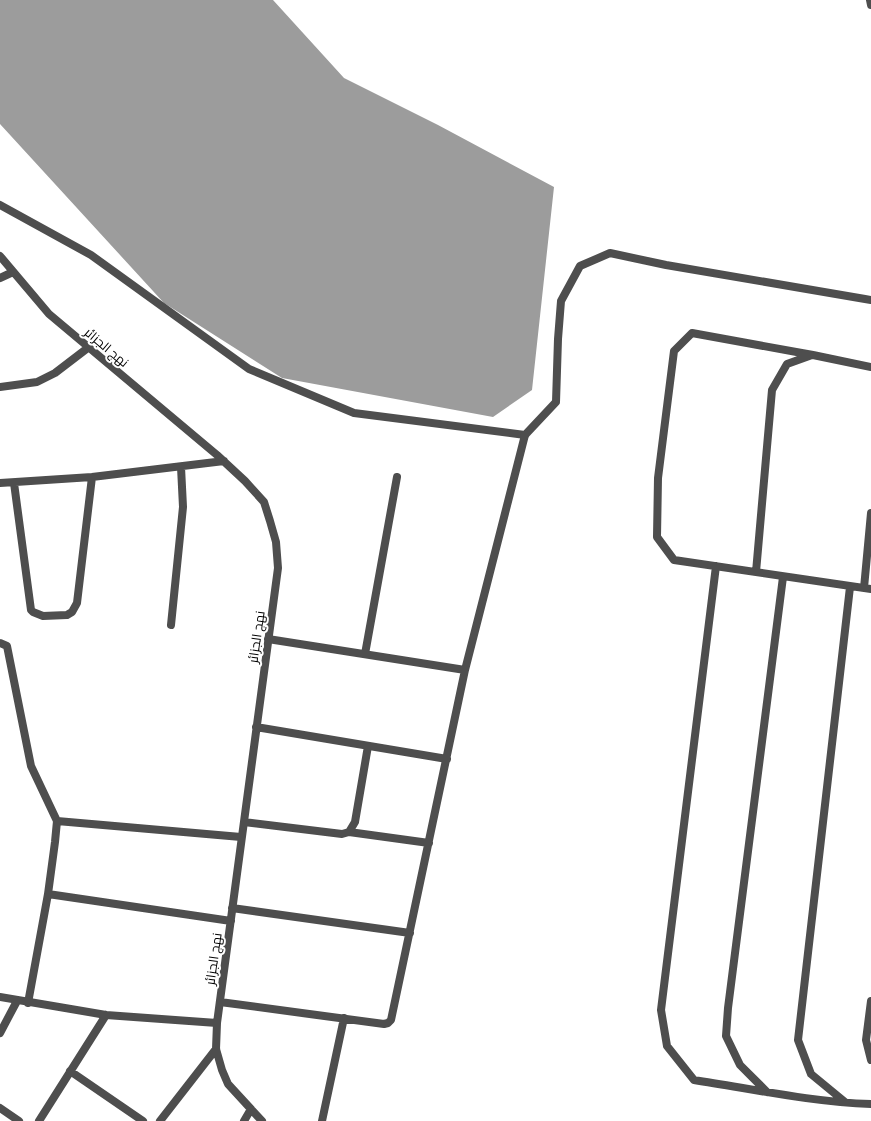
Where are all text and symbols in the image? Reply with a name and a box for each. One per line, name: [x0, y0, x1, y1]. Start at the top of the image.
street label: نهج الجزائر: [80, 323, 132, 371]
street label: نهج الجزائر: [244, 610, 269, 665]
street label: نهج الجزائر: [201, 932, 226, 987]

